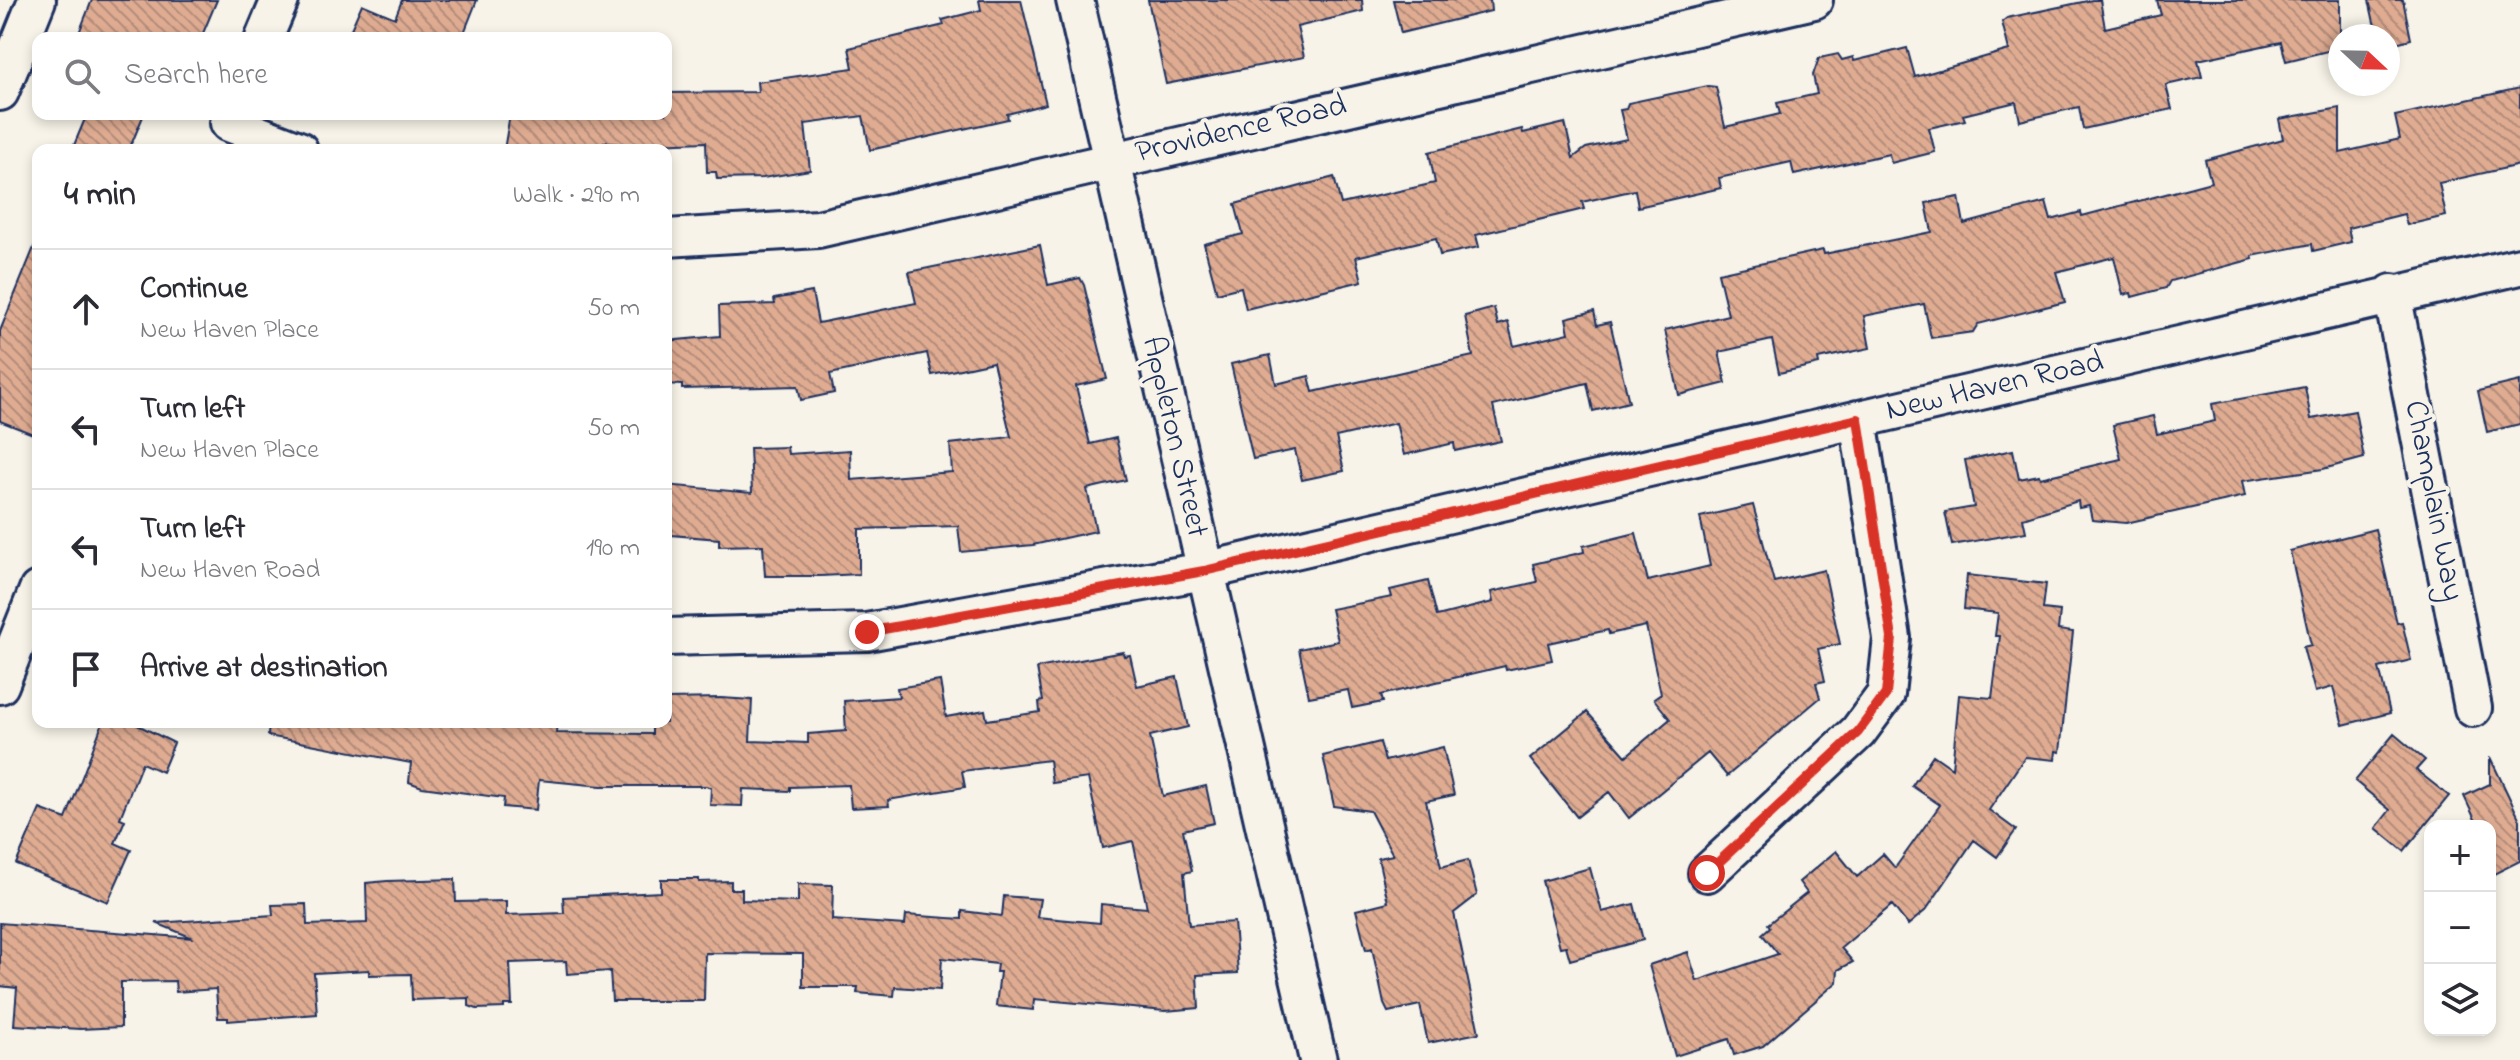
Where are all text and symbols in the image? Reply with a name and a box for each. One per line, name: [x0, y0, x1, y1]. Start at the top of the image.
north arrow: [2328, 24, 2400, 96]
search box: [32, 32, 672, 120]
icon: search: [60, 54, 104, 98]
text: Search here: [124, 54, 268, 98]
street label: Providence Road: [1131, 83, 1351, 177]
text: 4 min: [64, 171, 136, 221]
text: Walk · 290 m: [513, 177, 640, 215]
text: Continue: [140, 268, 248, 312]
icon: ahead: [64, 287, 108, 331]
text: 50 m: [587, 290, 640, 328]
text: New Haven Place: [140, 312, 319, 350]
street label: Appleton Street: [1128, 332, 1220, 542]
street label: New Haven Road: [1882, 339, 2108, 435]
text: Turn left: [140, 388, 245, 432]
street label: Champlain Way: [2391, 397, 2475, 605]
icon: left: [64, 407, 108, 451]
text: 50 m: [587, 410, 640, 448]
text: New Haven Place: [140, 432, 319, 470]
text: Turn left: [140, 508, 245, 552]
icon: left: [64, 527, 108, 571]
text: 190 m: [586, 530, 640, 568]
text: New Haven Road: [140, 552, 320, 590]
route end: [849, 614, 885, 650]
icon: arrive: [64, 647, 108, 691]
text: Arrive at destination: [140, 647, 388, 691]
map controls: [2424, 820, 2496, 1036]
button: +: [2424, 820, 2496, 892]
route start: [1689, 855, 1725, 891]
button: −: [2424, 892, 2496, 964]
button: layers: [2424, 964, 2496, 1036]

